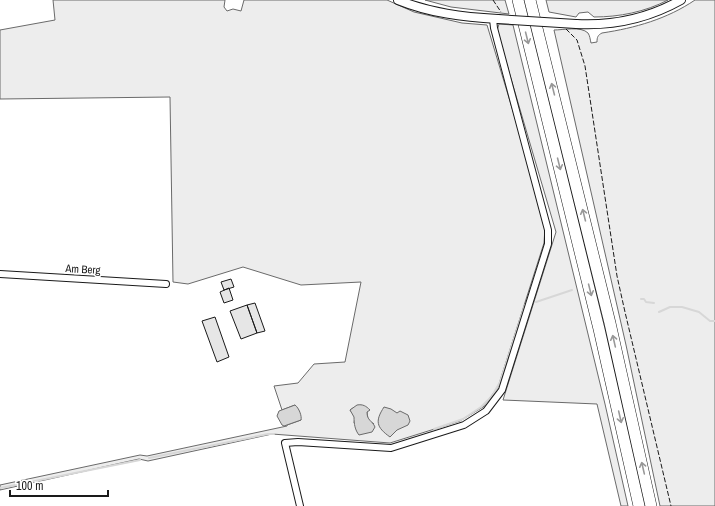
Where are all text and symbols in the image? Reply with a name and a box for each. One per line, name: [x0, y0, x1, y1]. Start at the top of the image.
one-way arrow: [524, 31, 532, 44]
one-way arrow: [548, 82, 556, 95]
one-way arrow: [556, 157, 563, 170]
one-way arrow: [579, 209, 587, 222]
street label: Am Berg: [64, 261, 101, 277]
one-way arrow: [586, 283, 594, 296]
one-way arrow: [610, 335, 617, 348]
one-way arrow: [616, 410, 624, 423]
one-way arrow: [639, 462, 646, 475]
scale bar: [10, 472, 108, 498]
text: 100 m: [16, 478, 43, 494]

